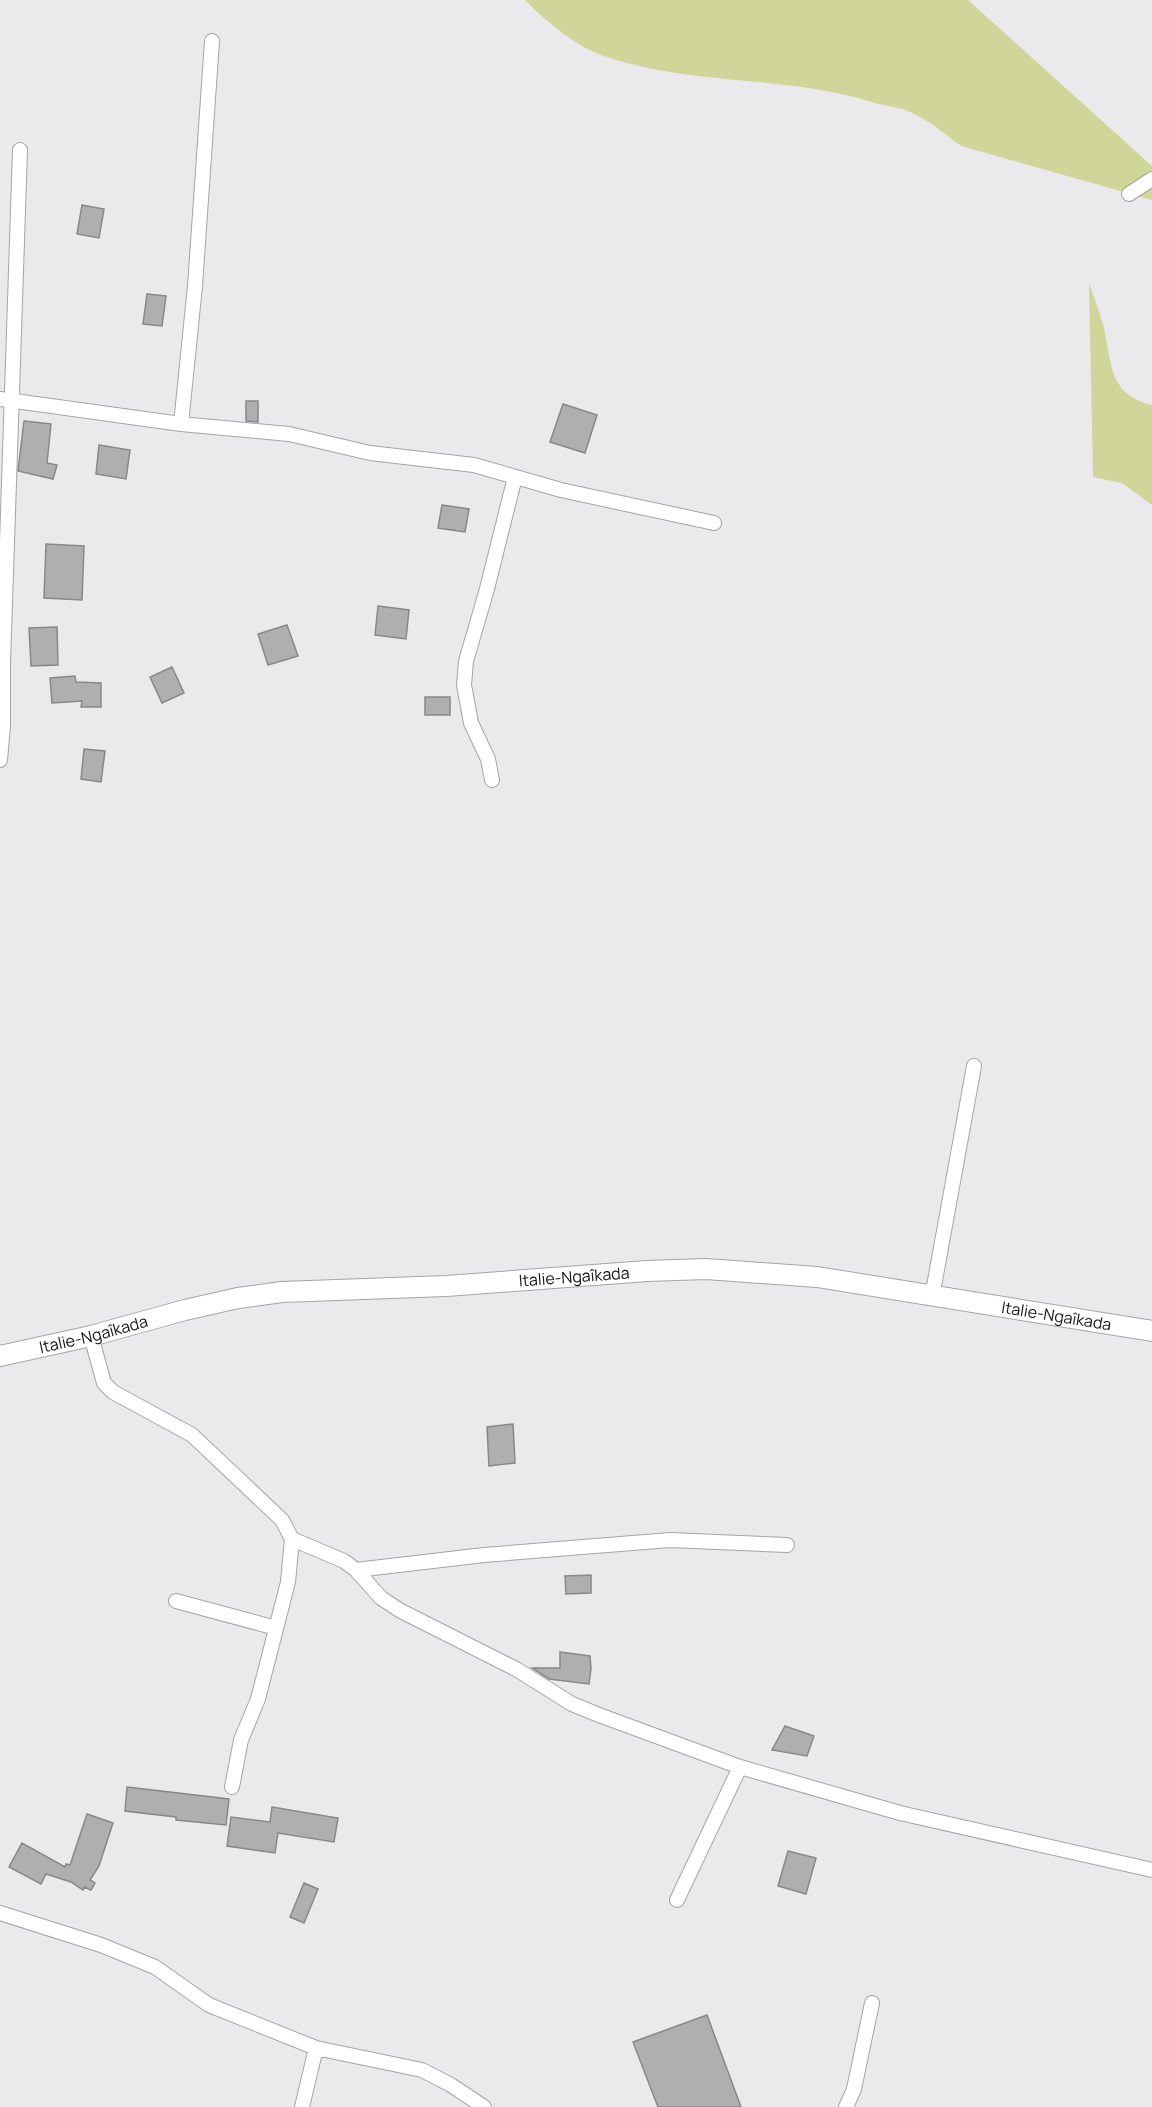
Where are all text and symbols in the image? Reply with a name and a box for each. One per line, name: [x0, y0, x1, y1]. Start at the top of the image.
street label: Italie-Ngaîkada: [518, 1261, 630, 1292]
street label: Italie-Ngaîkada: [1000, 1296, 1113, 1335]
street label: Italie-Ngaîkada: [37, 1310, 150, 1358]

